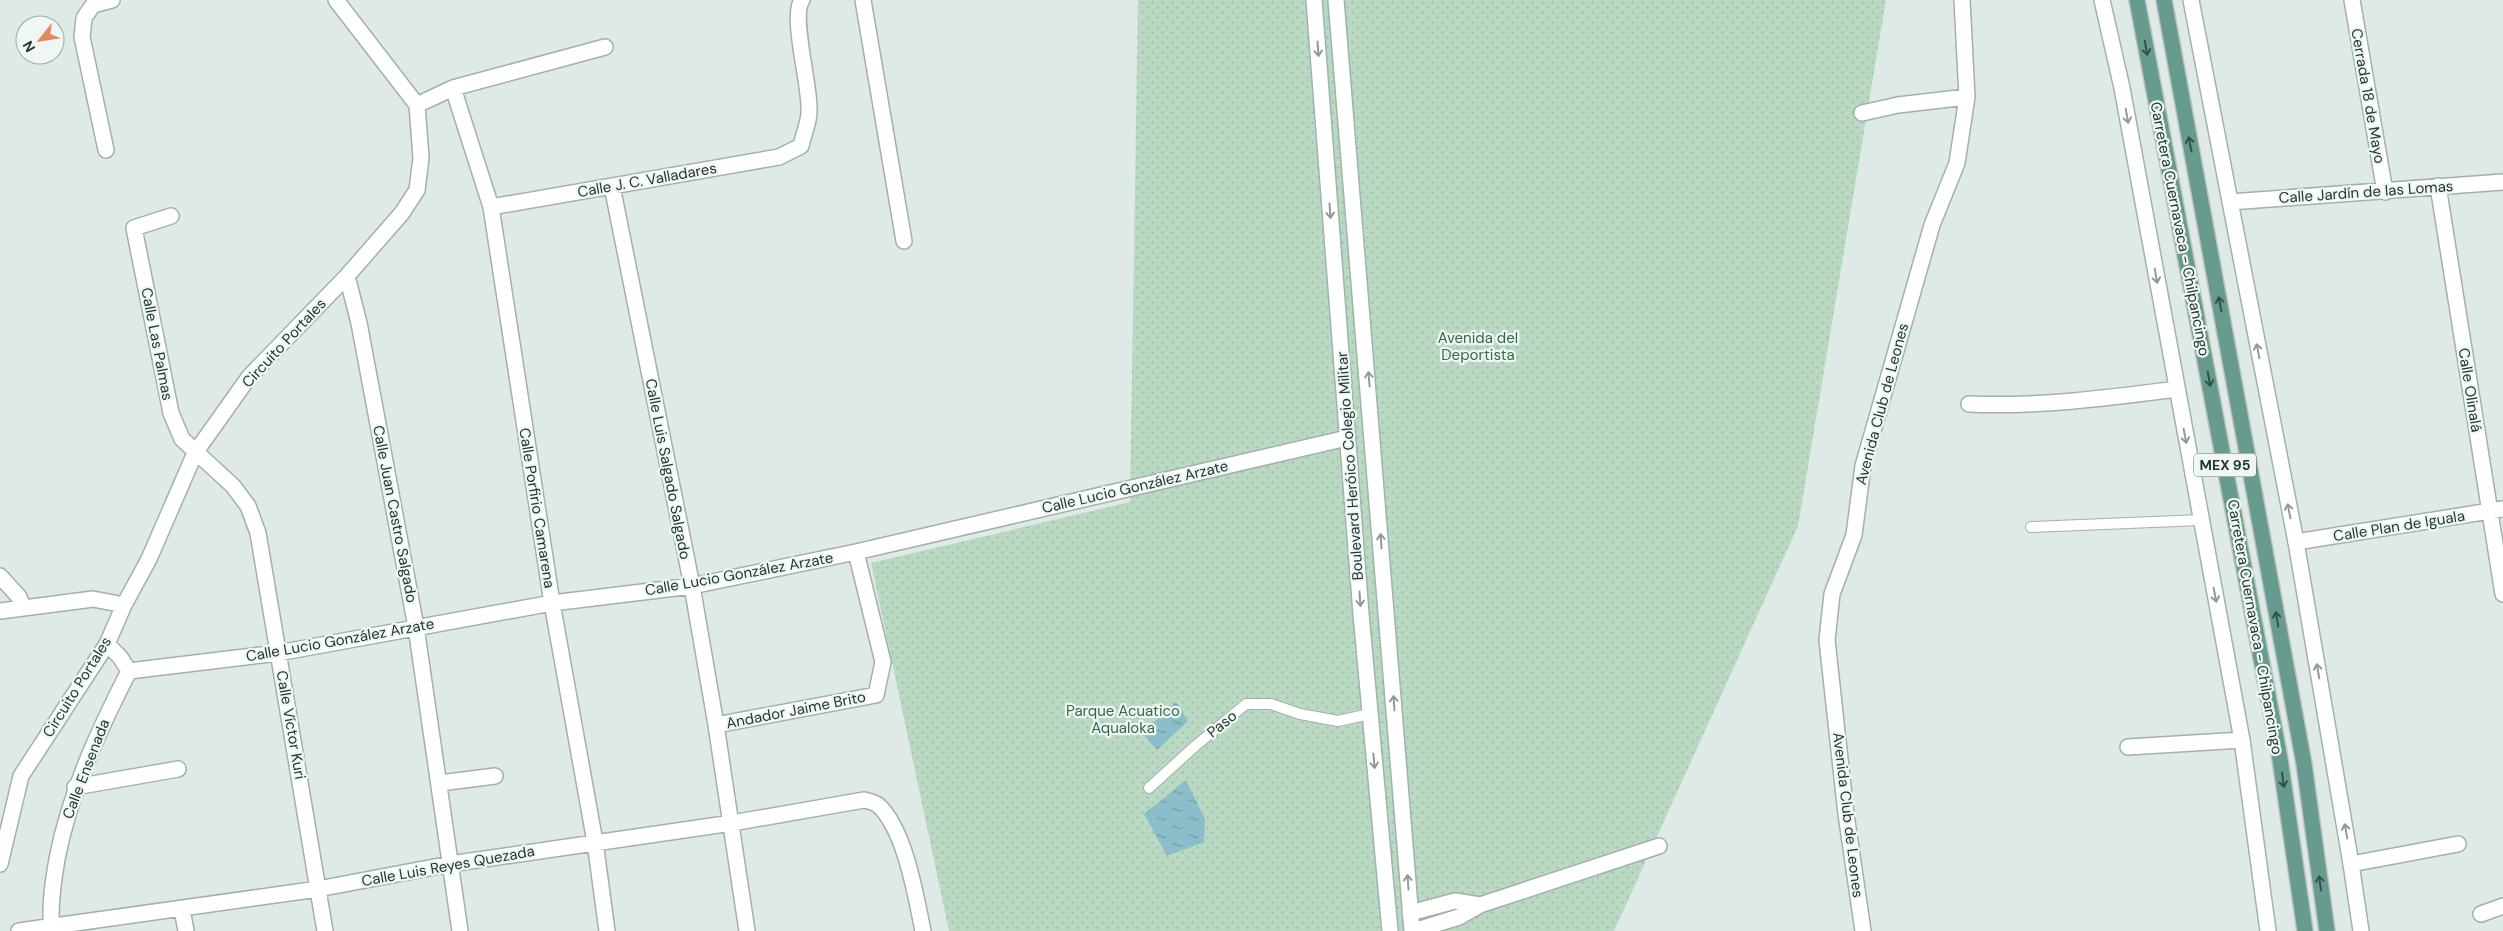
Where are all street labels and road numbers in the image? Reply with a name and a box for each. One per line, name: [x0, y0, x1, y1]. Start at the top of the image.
street label: Cerrada 18 de Mayo: [2346, 27, 2390, 165]
street label: Carretera Cuernavaca - Chilpancingo: [2146, 100, 2215, 358]
street label: Calle J. C. Valladares: [576, 158, 718, 202]
street label: Calle Jardín de las Lomas: [2278, 176, 2454, 208]
street label: Calle Las Palmas: [136, 286, 178, 402]
street label: Circuito Portales: [237, 294, 331, 392]
street label: Avenida Club de Leones: [1851, 321, 1913, 487]
street label: Calle Olinalá: [2453, 346, 2487, 434]
street label: Boulevard Heróico Colegio Militar: [1332, 350, 1368, 581]
street label: Calle Luis Salgado Salgado: [641, 377, 695, 561]
street label: Calle Juan Castro Salgado: [368, 424, 422, 604]
street label: Calle Porfirio Camarena: [514, 426, 560, 590]
road number: MEX 95: [2194, 454, 2256, 476]
street label: Calle Lucio González Arzate: [1040, 456, 1230, 518]
street label: Carretera Cuernavaca - Chilpancingo: [2223, 498, 2287, 756]
street label: Calle Plan de Iguala: [2332, 506, 2466, 546]
street label: Calle Lucio González Arzate: [643, 548, 835, 600]
street label: Calle Lucio González Arzate: [244, 614, 436, 666]
street label: Circuito Portales: [38, 633, 116, 741]
street label: Calle Víctor Kuri: [272, 669, 310, 781]
street label: Andador Jaime Brito: [724, 687, 868, 733]
street label: Paso: [1203, 706, 1241, 742]
street label: Calle Ensenada: [58, 716, 114, 822]
street label: Avenida Club de Leones: [1828, 731, 1868, 899]
street label: Calle Luis Reyes Quezada: [360, 841, 536, 891]

